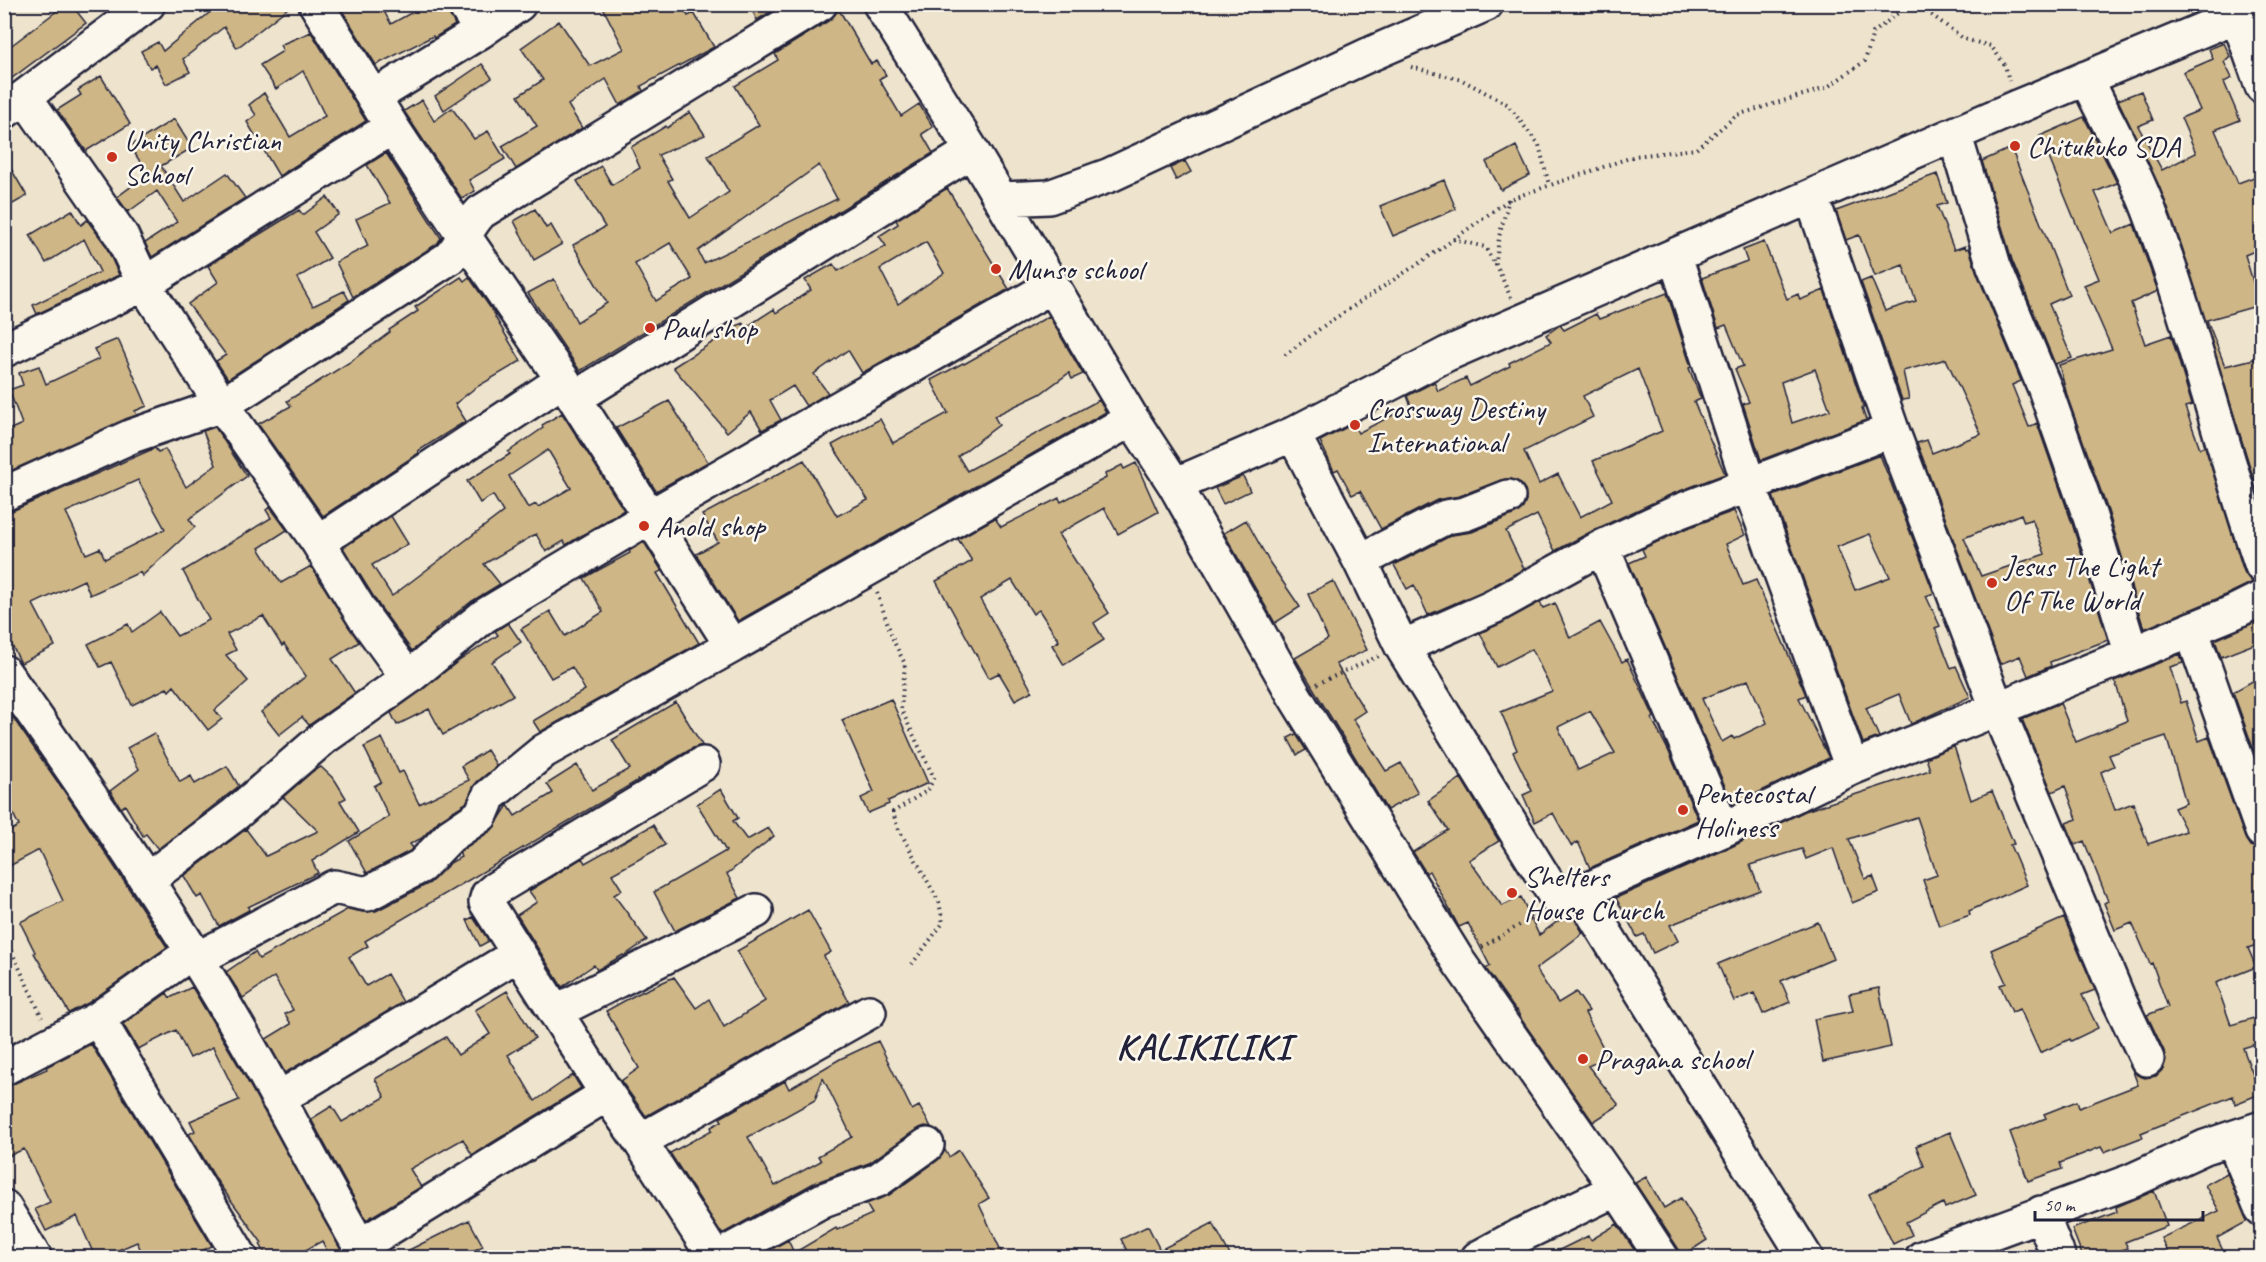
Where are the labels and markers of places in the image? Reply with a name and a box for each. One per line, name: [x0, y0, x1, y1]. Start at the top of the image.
place label: Unity Christian School: [124, 121, 282, 193]
place label: Chitukuko SDA: [2027, 127, 2182, 165]
marker: Chitukuko SDA: [2008, 139, 2022, 153]
marker: Unity Christian School: [105, 150, 119, 164]
place label: Munso school: [1008, 250, 1148, 288]
marker: Munso school: [989, 262, 1003, 276]
place label: Paul shop: [662, 309, 759, 347]
marker: Paul shop: [643, 321, 657, 335]
place label: Crossway Destiny International: [1367, 389, 1548, 461]
marker: Crossway Destiny International: [1348, 418, 1362, 432]
place label: Anold shop: [656, 507, 766, 545]
marker: Anold shop: [637, 519, 651, 533]
place label: Jesus The Light Of The World: [2002, 547, 2162, 619]
marker: Jesus The Light Of The World: [1985, 576, 1999, 590]
place label: Pentecostal Holiness: [1695, 774, 1816, 846]
marker: Pentecostal Holiness: [1676, 803, 1690, 817]
place label: Shelters House Church: [1524, 857, 1665, 929]
marker: Shelters House Church: [1505, 886, 1519, 900]
place label: Pragana school: [1595, 1040, 1754, 1078]
marker: Pragana school: [1576, 1052, 1590, 1066]

